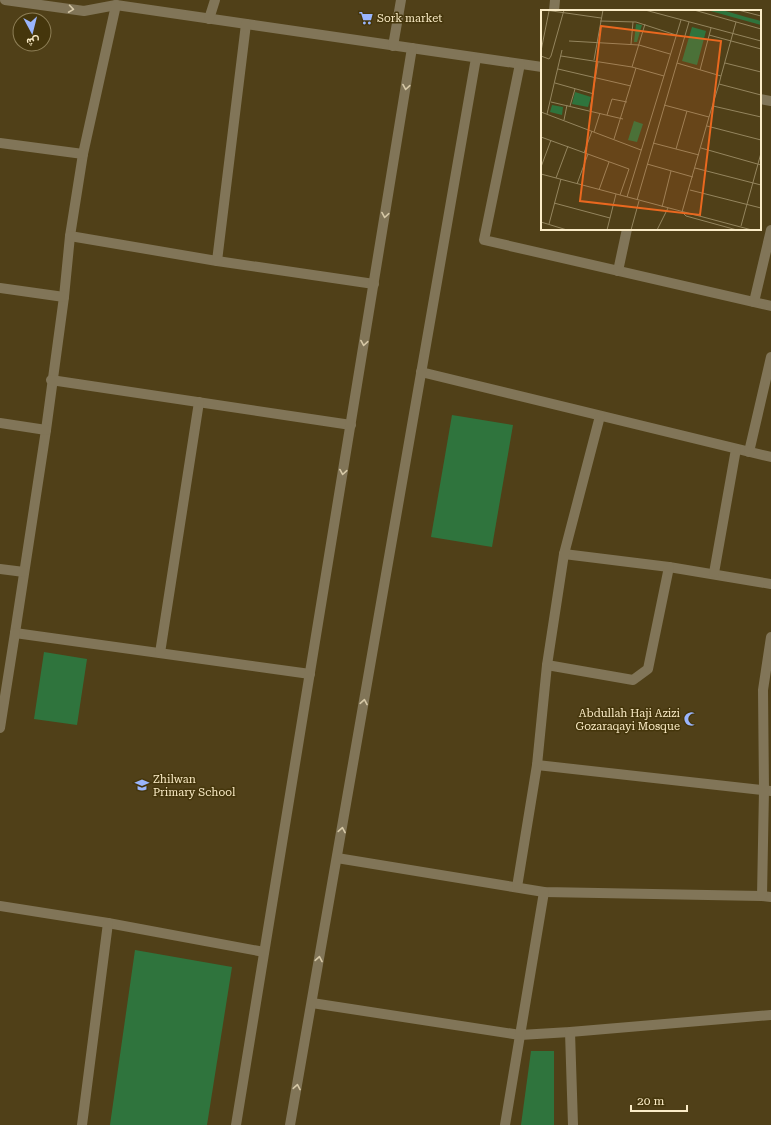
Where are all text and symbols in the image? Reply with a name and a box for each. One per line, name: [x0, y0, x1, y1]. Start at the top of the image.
one-way arrow: [68, 4, 74, 13]
supermarket icon: Sork market: [358, 10, 374, 26]
inset map: [541, 10, 761, 230]
north arrow: [12, 12, 52, 52]
place label: Sork market: [377, 12, 442, 25]
text: ش: [26, 34, 41, 49]
one-way arrow: [402, 84, 411, 90]
one-way arrow: [381, 212, 390, 218]
one-way arrow: [360, 340, 369, 346]
one-way arrow: [339, 469, 348, 475]
one-way arrow: [359, 699, 368, 705]
place label: Abdullah Haji Azizi Gozaraqayi Mosque: [576, 707, 680, 733]
mosque icon: Abdullah Haji Azizi Gozaraqayi Mosque: [683, 711, 699, 727]
place label: Zhilwan Primary School: [153, 773, 236, 799]
school or university icon: Zhilwan Primary School: [134, 777, 150, 793]
one-way arrow: [337, 827, 345, 834]
one-way arrow: [315, 955, 323, 962]
one-way arrow: [292, 1083, 301, 1090]
scale bar: [631, 1087, 687, 1113]
text: 20 m: [637, 1094, 664, 1108]

